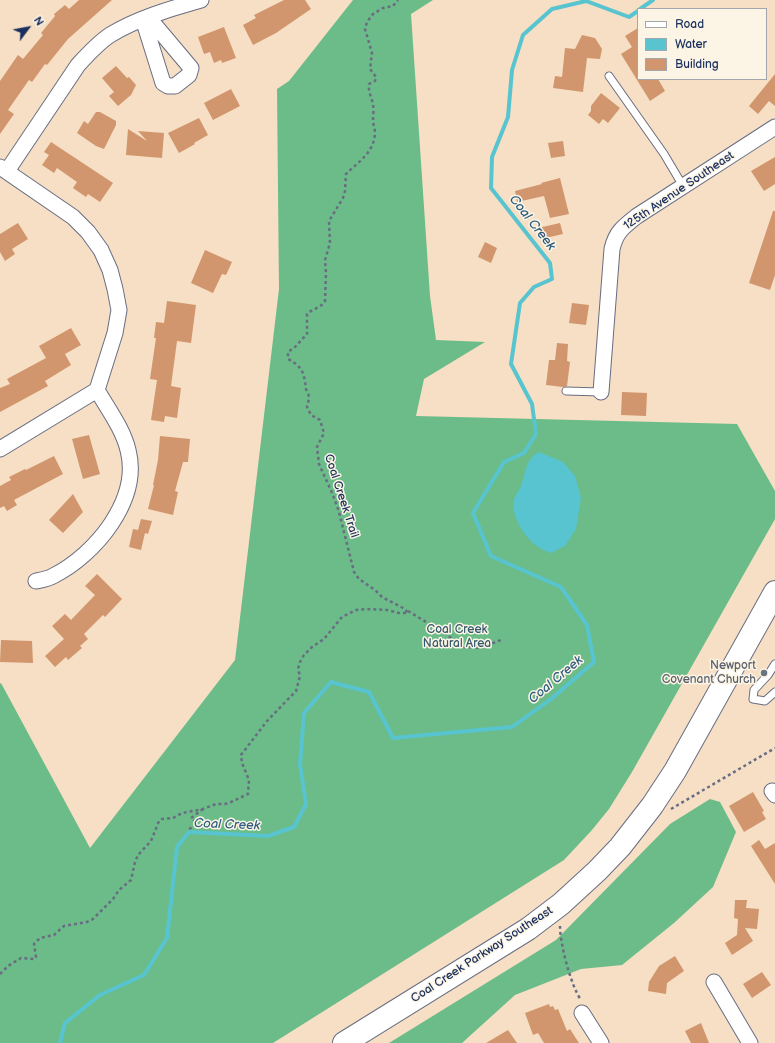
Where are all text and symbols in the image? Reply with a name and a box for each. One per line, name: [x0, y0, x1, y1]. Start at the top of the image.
north arrow: [8, 8, 48, 48]
legend: [637, 8, 767, 80]
text: N: [31, 14, 46, 28]
text: Road: [675, 17, 704, 32]
text: Water: [675, 37, 707, 52]
text: Building: [675, 57, 719, 72]
street label: 125th Avenue Southeast: [621, 149, 737, 233]
water label: Coal Creek: [506, 192, 558, 254]
street label: Coal Creek Trail: [321, 452, 361, 540]
park label: Coal Creek Natural Area: [423, 623, 491, 651]
water label: Coal Creek: [526, 653, 586, 707]
place label: Newport Covenant Church: [662, 659, 756, 687]
marker: Newport Covenant Church: [759, 668, 769, 678]
water label: Coal Creek: [194, 816, 260, 834]
street label: Coal Creek Parkway Southeast: [408, 904, 556, 1006]

